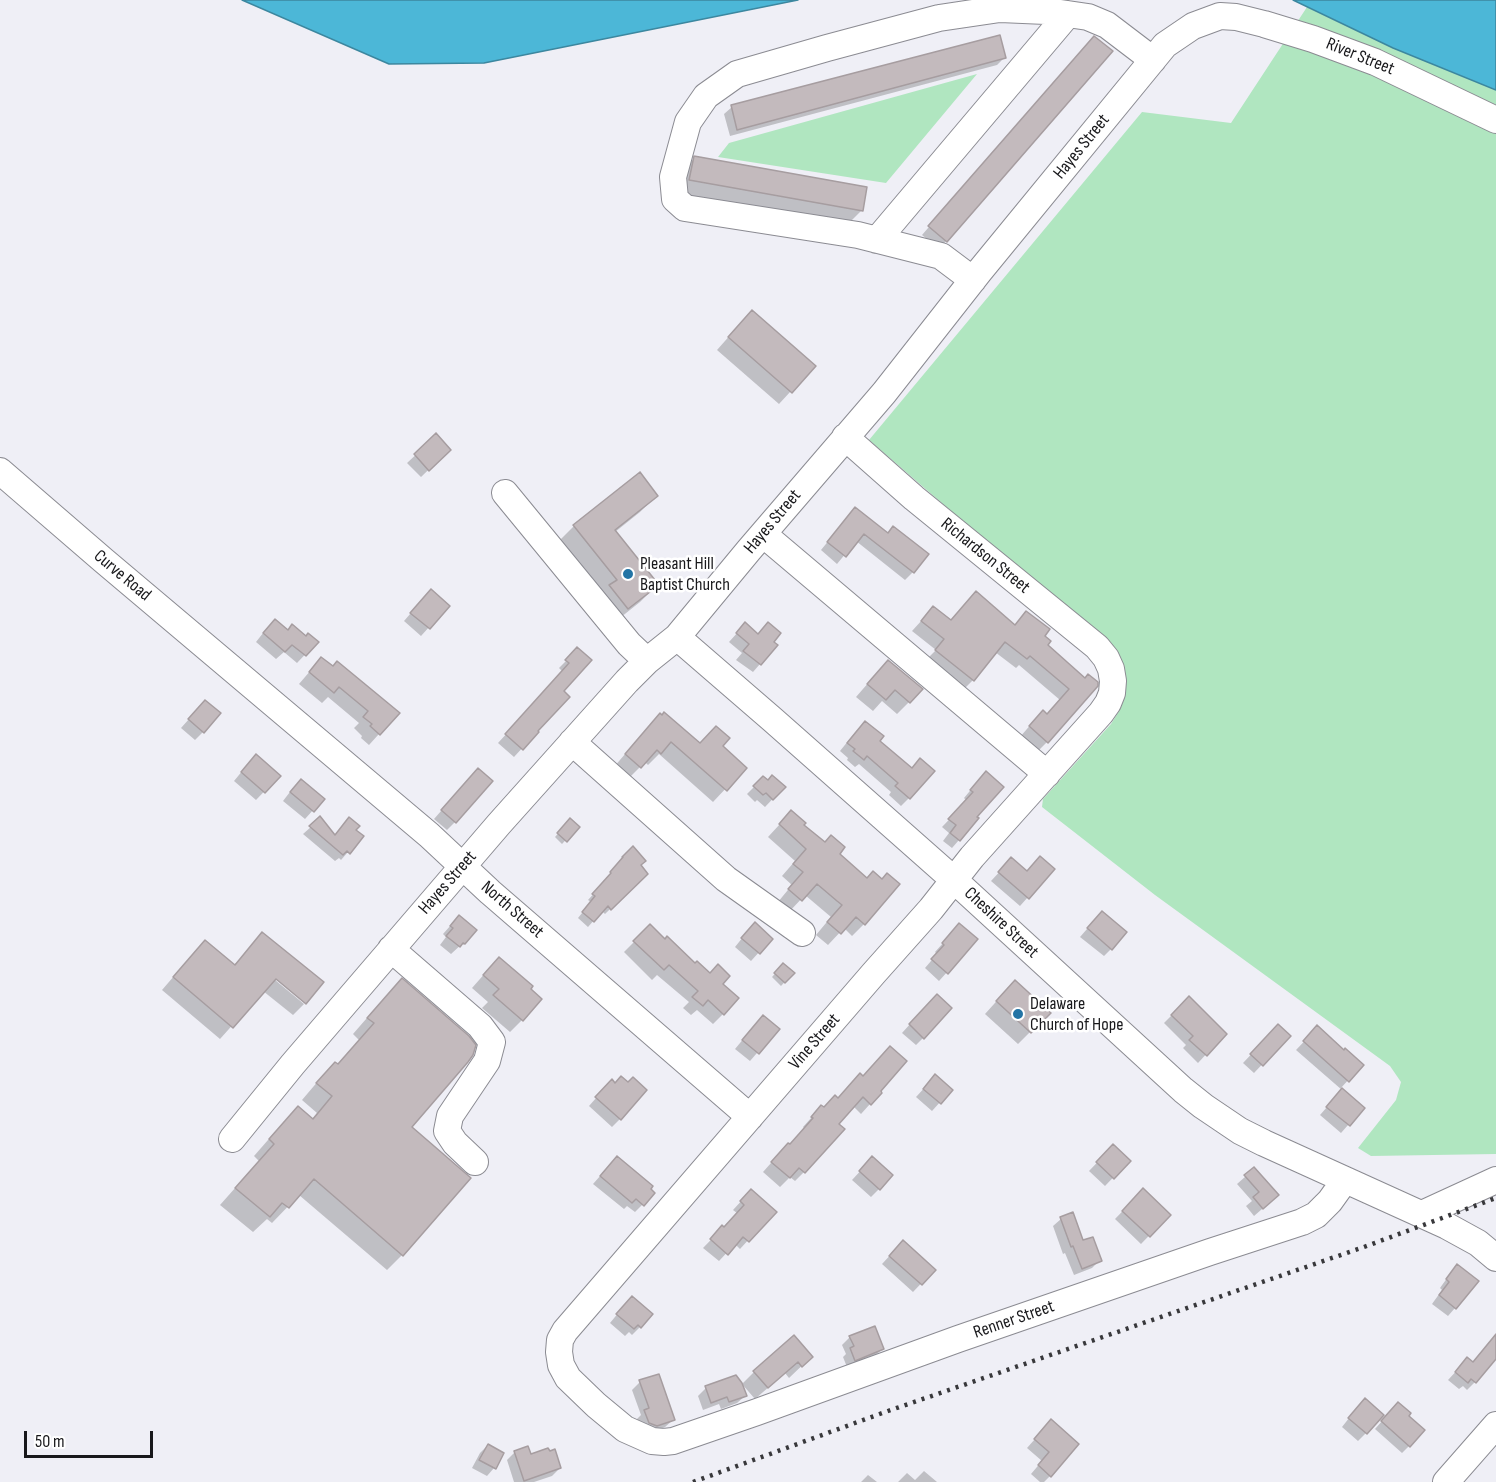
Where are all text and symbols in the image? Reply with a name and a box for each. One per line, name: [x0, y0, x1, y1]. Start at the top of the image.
street label: River Street: [1323, 34, 1397, 80]
street label: Hayes Street: [1049, 110, 1115, 184]
street label: Hayes Street: [740, 485, 806, 559]
street label: Richardson Street: [936, 514, 1034, 598]
street label: Curve Road: [89, 546, 155, 606]
place label: Pleasant Hill Baptist Church: [640, 553, 730, 596]
marker: Pleasant Hill Baptist Church: [621, 567, 635, 581]
street label: Hayes Street: [414, 847, 482, 919]
street label: North Street: [476, 877, 548, 943]
street label: Cheshire Street: [959, 883, 1043, 963]
place label: Delaware Church of Hope: [1030, 993, 1123, 1036]
marker: Delaware Church of Hope: [1011, 1007, 1025, 1021]
street label: Vine Street: [785, 1010, 845, 1074]
street label: Renner Street: [971, 1296, 1057, 1344]
scale bar: [27, 1419, 156, 1457]
text: 50 m: [35, 1431, 65, 1452]

